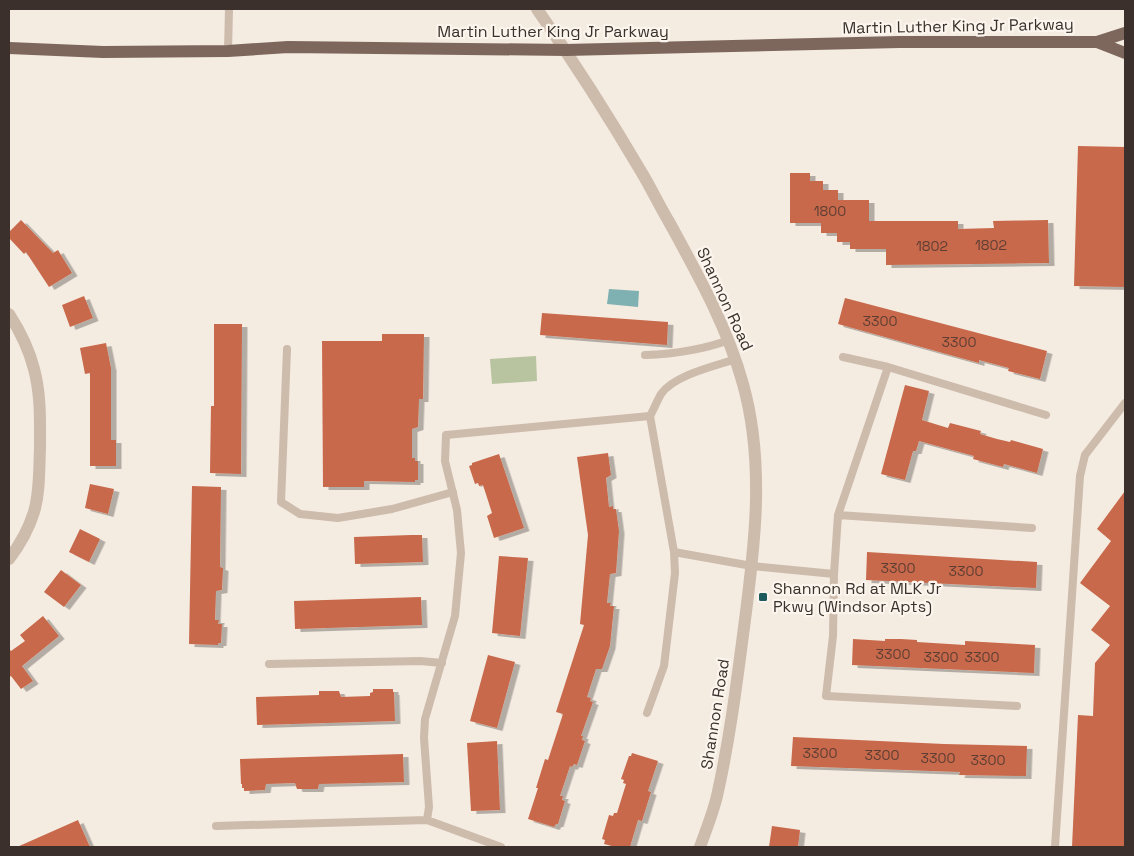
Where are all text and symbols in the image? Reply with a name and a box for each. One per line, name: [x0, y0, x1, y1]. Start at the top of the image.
street label: Martin Luther King Jr Parkway: [842, 13, 1074, 39]
street label: Martin Luther King Jr Parkway: [437, 21, 669, 42]
house number: 1800: [814, 202, 846, 220]
house number: 1802: [975, 236, 1007, 254]
house number: 1802: [916, 237, 948, 255]
street label: Shannon Road: [692, 244, 758, 354]
house number: 3300: [863, 312, 897, 330]
house number: 3300: [942, 333, 976, 351]
house number: 3300: [881, 559, 915, 577]
house number: 3300: [949, 562, 983, 580]
place label: Shannon Rd at MLK Jr Pkwy (Windsor Apts): [773, 578, 942, 617]
marker: Shannon Rd at MLK Jr Pkwy (Windsor Apts): [757, 591, 769, 603]
house number: 3300: [876, 645, 910, 663]
house number: 3300: [924, 648, 958, 666]
house number: 3300: [965, 648, 999, 666]
street label: Shannon Road: [696, 657, 734, 771]
house number: 3300: [803, 744, 837, 762]
house number: 3300: [865, 746, 899, 764]
house number: 3300: [921, 749, 955, 767]
house number: 3300: [971, 751, 1005, 769]

